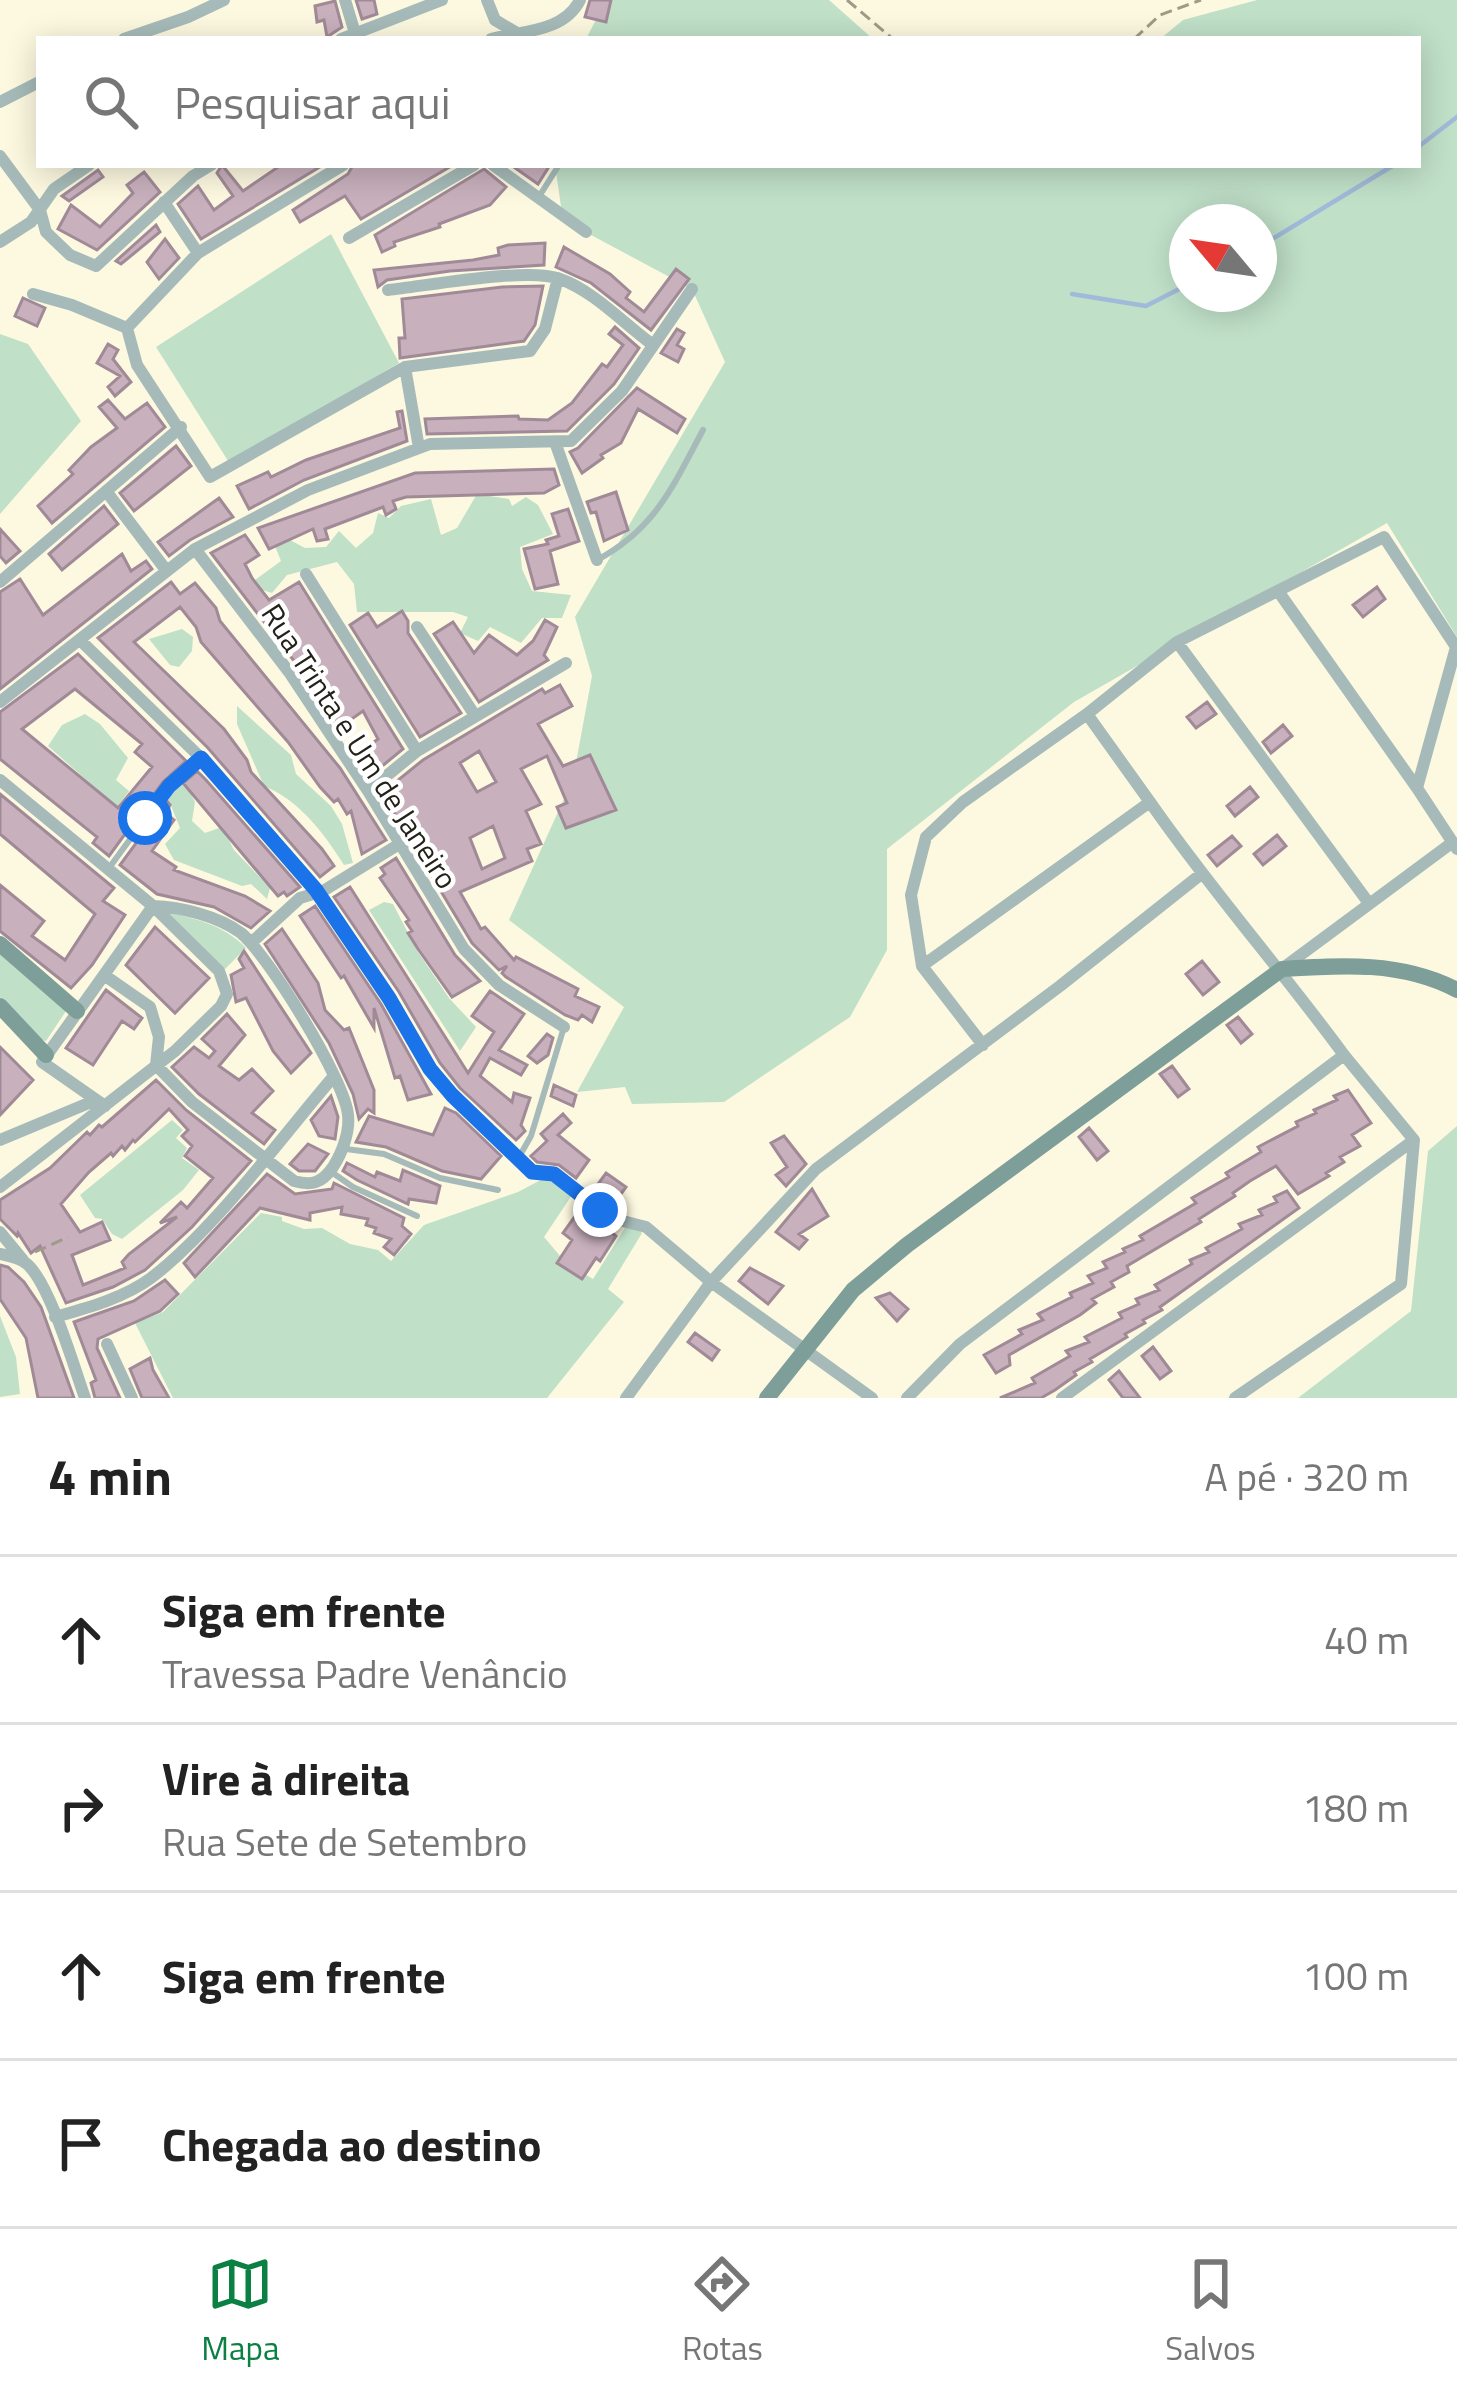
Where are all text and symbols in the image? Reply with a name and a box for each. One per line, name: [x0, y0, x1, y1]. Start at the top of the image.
search box: [36, 36, 1421, 168]
text: Pesquisar aqui: [174, 68, 450, 136]
icon: search: [78, 69, 144, 135]
north arrow: [1169, 204, 1277, 312]
street label: Rua Trinta e Um de Janeiro: [250, 594, 470, 898]
route start: [118, 791, 172, 845]
route end: [573, 1183, 627, 1237]
text: 4 min: [48, 1437, 172, 1515]
text: A pé · 320 m: [1205, 1447, 1409, 1506]
text: Siga em frente: [162, 1576, 446, 1644]
icon: ahead: [48, 1607, 114, 1673]
text: 40 m: [1324, 1610, 1409, 1669]
text: Travessa Padre Venâncio: [162, 1644, 568, 1703]
text: Vire à direita: [162, 1744, 410, 1812]
icon: right: [48, 1775, 114, 1841]
text: 180 m: [1302, 1778, 1409, 1837]
text: Rua Sete de Setembro: [162, 1812, 527, 1871]
text: Siga em frente: [162, 1942, 446, 2010]
icon: ahead: [48, 1943, 114, 2009]
text: 100 m: [1302, 1946, 1409, 2005]
text: Chegada ao destino: [162, 2110, 541, 2178]
icon: arrive: [48, 2111, 114, 2177]
tab: Mapa: [201, 2251, 279, 2373]
tab: Rotas: [682, 2251, 763, 2373]
tab: Salvos: [1165, 2251, 1256, 2373]

